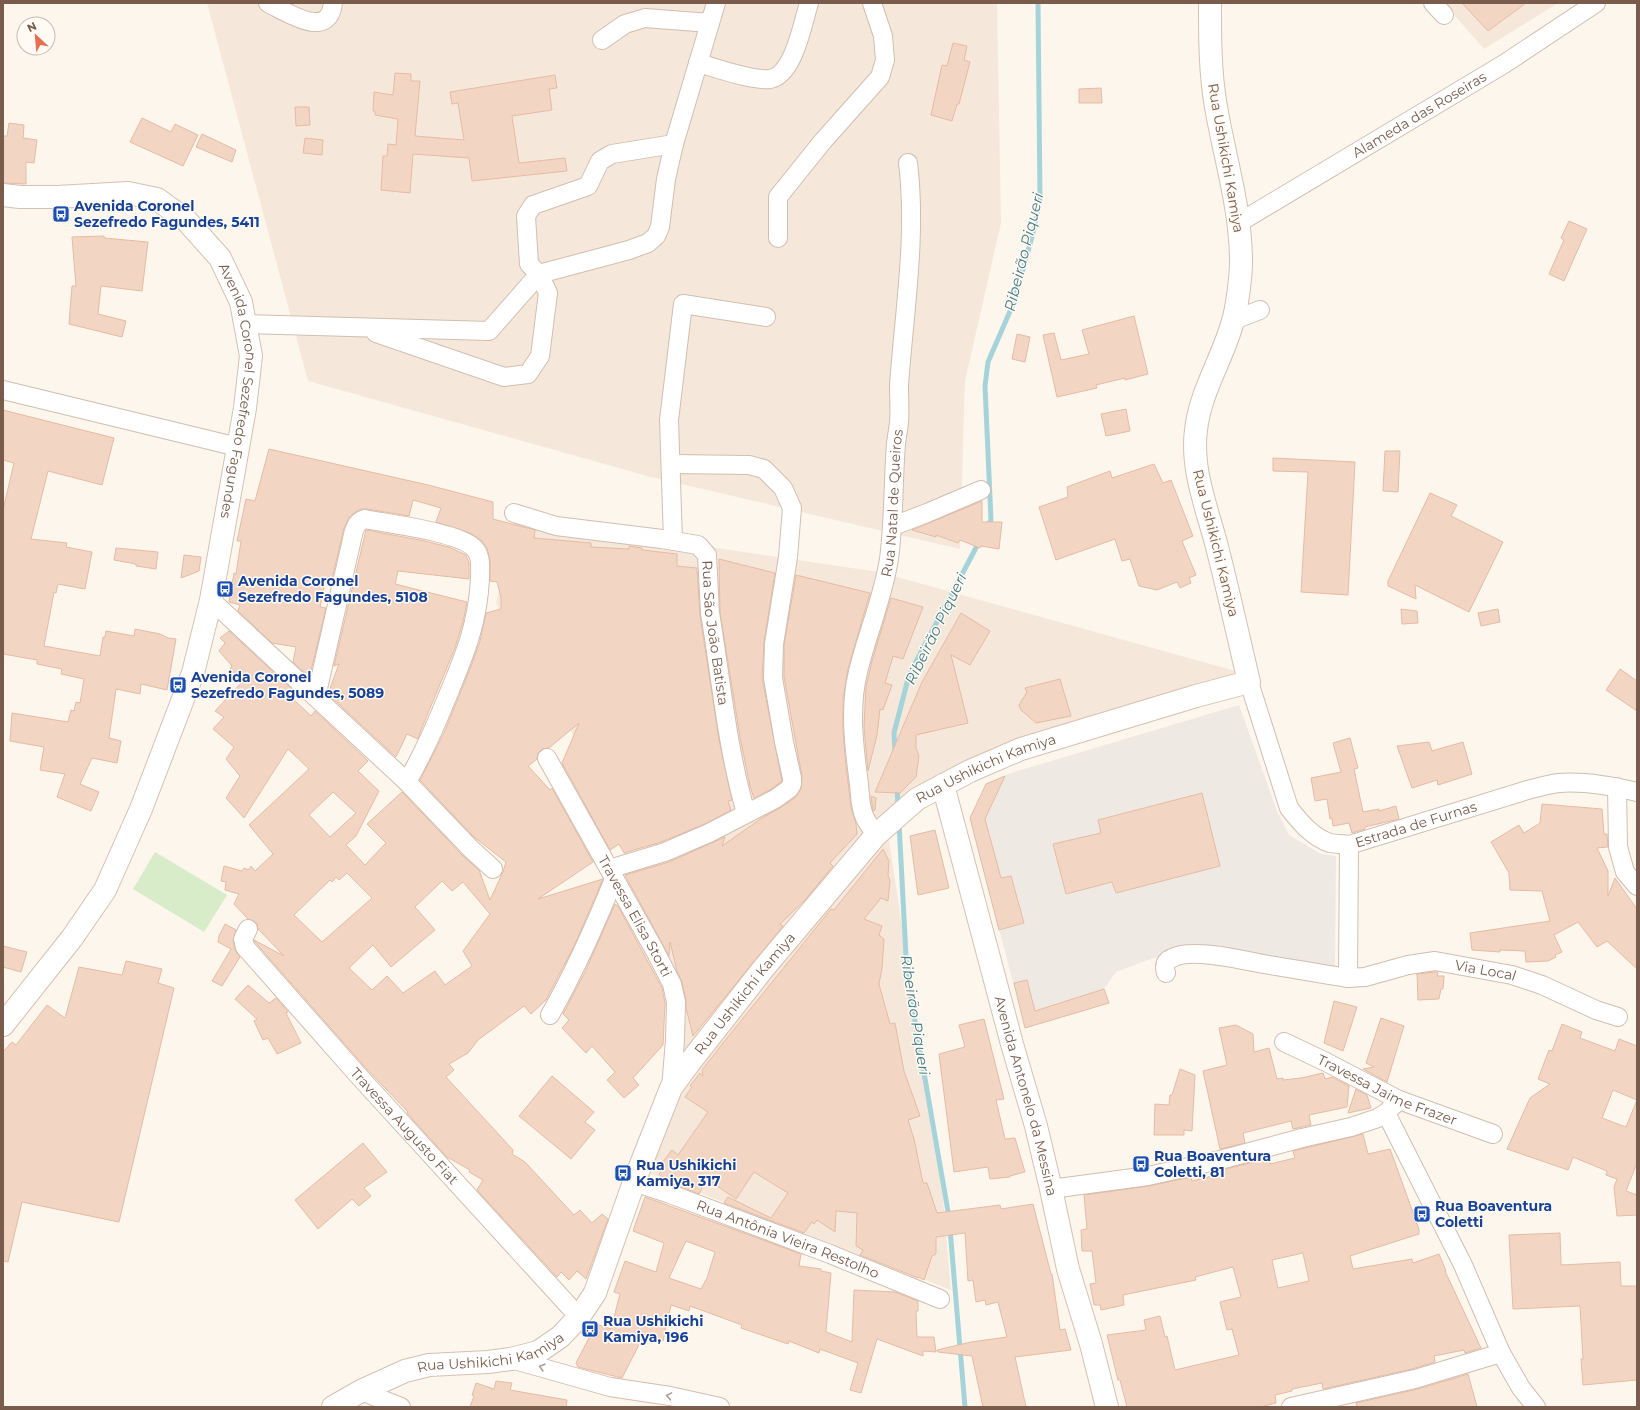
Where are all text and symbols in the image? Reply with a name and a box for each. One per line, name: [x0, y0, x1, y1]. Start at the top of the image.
north arrow: [16, 16, 56, 56]
text: N: [25, 19, 39, 35]
street label: Alameda das Roseiras: [1349, 68, 1490, 162]
street label: Rua Ushikichi Kamiya: [1204, 82, 1248, 234]
water label: Ribeirão Piqueri: [1000, 190, 1048, 313]
place label: Avenida Coronel Sezefredo Fagundes, 5411: [73, 197, 260, 231]
bus stop icon: Avenida Coronel Sezefredo Fagundes, 5411: [51, 204, 71, 224]
text: Avenida Coronel Sezefredo Fagundes: [215, 260, 260, 520]
street label: Avenida Coronel Sezefredo Fagundes: [211, 261, 233, 523]
street label: Rua Natal de Queiros: [877, 428, 907, 579]
street label: Rua Ushikichi Kamiya: [1189, 467, 1243, 619]
street label: Rua São João Batista: [698, 560, 733, 707]
water label: Ribeirão Piqueri: [900, 569, 971, 688]
place label: Avenida Coronel Sezefredo Fagundes, 5108: [237, 572, 428, 606]
bus stop icon: Avenida Coronel Sezefredo Fagundes, 5108: [215, 579, 235, 599]
place label: Avenida Coronel Sezefredo Fagundes, 5089: [190, 668, 384, 702]
bus stop icon: Avenida Coronel Sezefredo Fagundes, 5089: [168, 675, 188, 695]
street label: Rua Ushikichi Kamiya: [912, 730, 1058, 807]
street label: Estrada de Furnas: [1353, 797, 1479, 852]
street label: Travessa Elisa Storti: [594, 852, 676, 980]
street label: Rua Ushikichi Kamiya: [690, 929, 799, 1058]
water label: Ribeirão Piqueri: [897, 953, 935, 1077]
street label: Via Local: [1453, 956, 1519, 985]
street label: Avenida Antonelo da Messina: [991, 994, 1061, 1198]
street label: Travessa Jaime Frazer: [1315, 1050, 1460, 1129]
street label: Travessa Augusto Fiat: [346, 1064, 463, 1188]
place label: Rua Boaventura Coletti, 81: [1154, 1147, 1271, 1181]
bus stop icon: Rua Boaventura Coletti, 81: [1131, 1154, 1151, 1174]
place label: Rua Ushikichi Kamiya, 317: [636, 1156, 736, 1190]
bus stop icon: Rua Ushikichi Kamiya, 317: [613, 1163, 633, 1183]
street label: Rua Antônia Vieira Restolho: [694, 1196, 882, 1282]
place label: Rua Boaventura Coletti: [1435, 1197, 1552, 1231]
bus stop icon: Rua Boaventura Coletti: [1412, 1204, 1432, 1224]
place label: Rua Ushikichi Kamiya, 196: [603, 1312, 703, 1346]
bus stop icon: Rua Ushikichi Kamiya, 196: [580, 1319, 600, 1339]
street label: Rua Ushikichi Kamiya: [415, 1328, 567, 1377]
one-way arrow: [539, 1364, 545, 1372]
one-way arrow: [666, 1392, 672, 1401]

